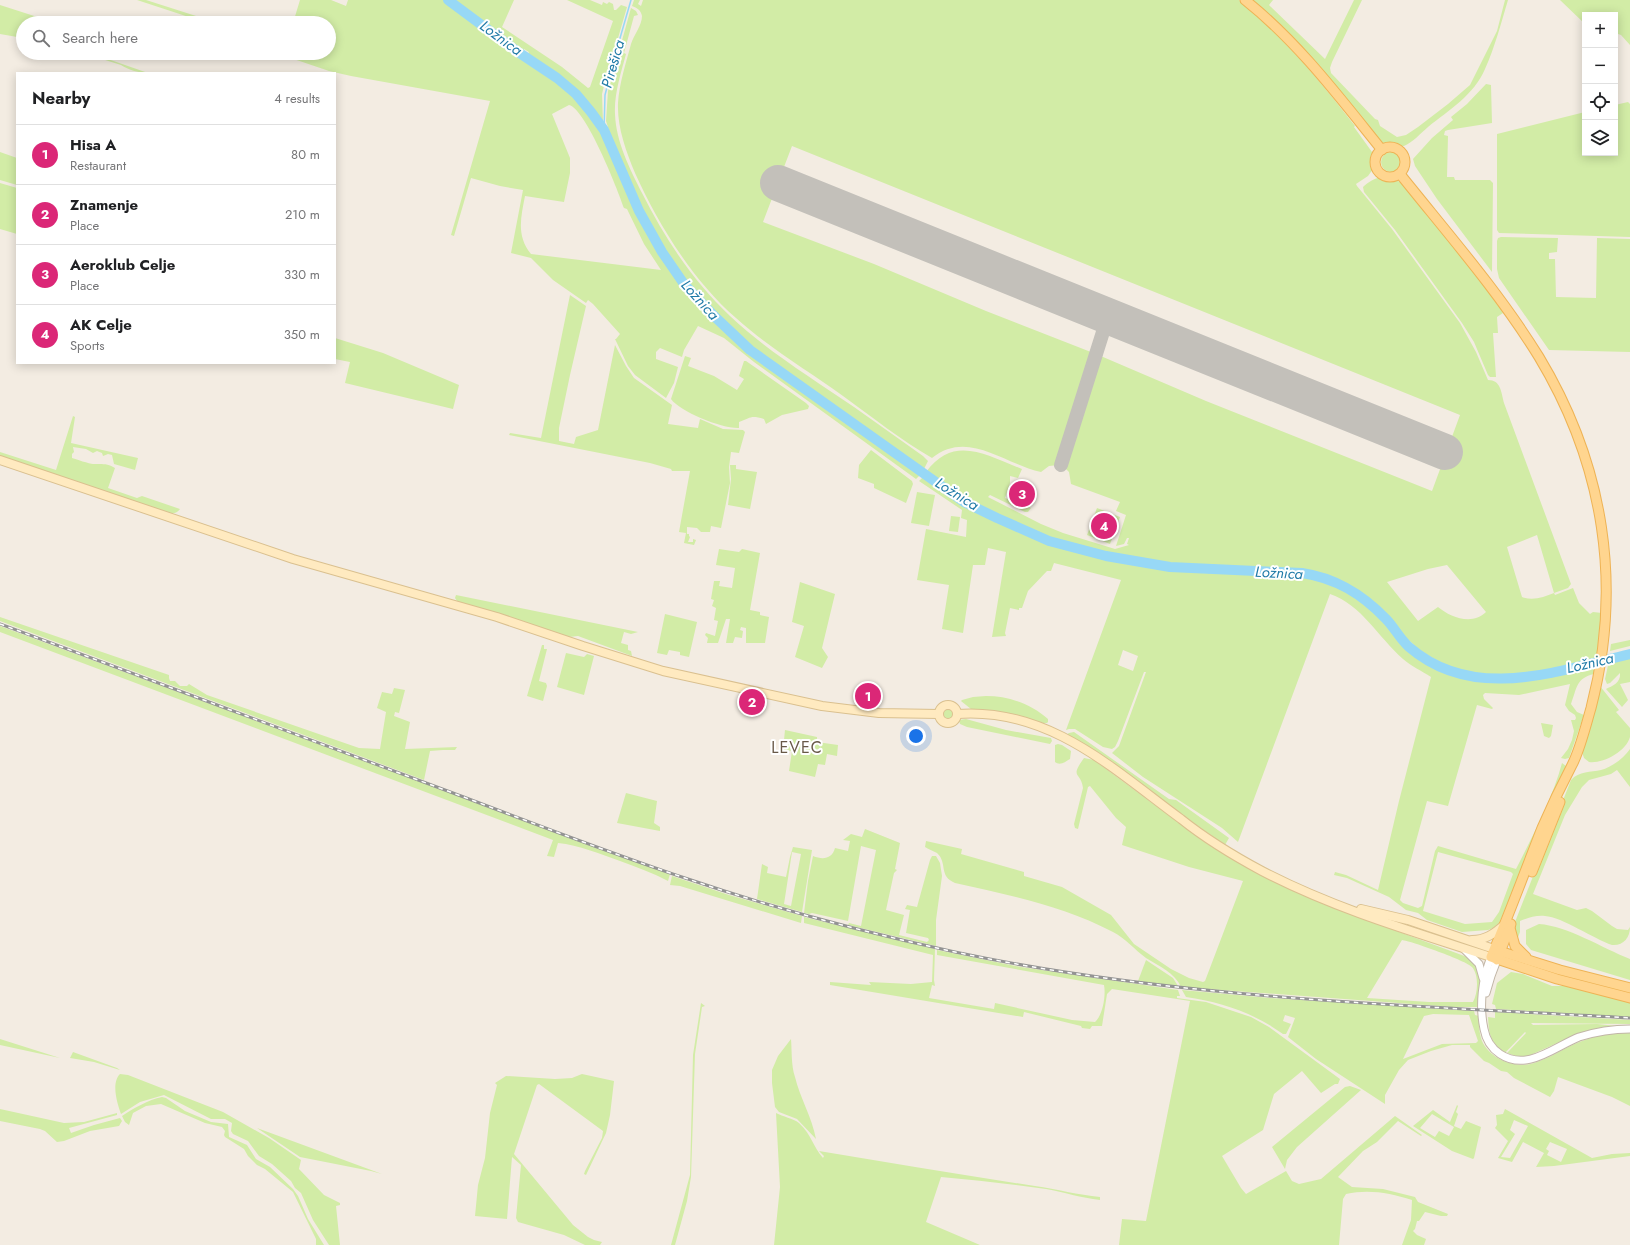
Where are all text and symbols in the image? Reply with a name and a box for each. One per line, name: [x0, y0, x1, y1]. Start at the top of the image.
map controls: [1582, 12, 1618, 156]
button: +: [1582, 12, 1618, 48]
water label: Ložnica: [475, 15, 527, 61]
search box: [16, 16, 336, 60]
icon: search: [30, 27, 52, 49]
text: Search here: [62, 27, 138, 49]
water label: Pirešica: [596, 37, 631, 91]
button: −: [1582, 48, 1618, 84]
button: locate: [1582, 84, 1618, 120]
text: Nearby: [32, 86, 90, 110]
text: 4 results: [274, 89, 320, 108]
button: layers: [1582, 120, 1618, 156]
text: Hisa A: [70, 134, 116, 156]
text: 1: [42, 145, 48, 164]
text: 80 m: [291, 145, 320, 164]
text: Restaurant: [70, 156, 126, 175]
text: Znamenje: [70, 194, 138, 216]
text: 2: [41, 205, 49, 224]
text: 210 m: [285, 205, 320, 224]
text: Place: [70, 216, 99, 235]
text: Aeroklub Celje: [70, 254, 175, 276]
text: 3: [41, 265, 49, 284]
text: 330 m: [284, 265, 320, 284]
water label: Ložnica: [676, 275, 725, 326]
text: Place: [70, 276, 99, 295]
text: AK Celje: [70, 314, 132, 336]
text: 4: [40, 325, 50, 344]
text: 350 m: [284, 325, 320, 344]
text: Sports: [70, 336, 104, 355]
water label: Ložnica: [931, 472, 984, 516]
pin: 3: [1009, 479, 1035, 509]
pin: 4: [1091, 511, 1117, 541]
water label: Ložnica: [1255, 561, 1304, 585]
water label: Ložnica: [1564, 647, 1616, 679]
pin: 1: [855, 681, 881, 711]
pin: 2: [739, 687, 765, 717]
your location: [906, 726, 926, 746]
district label: LEVEC: [771, 736, 823, 759]

